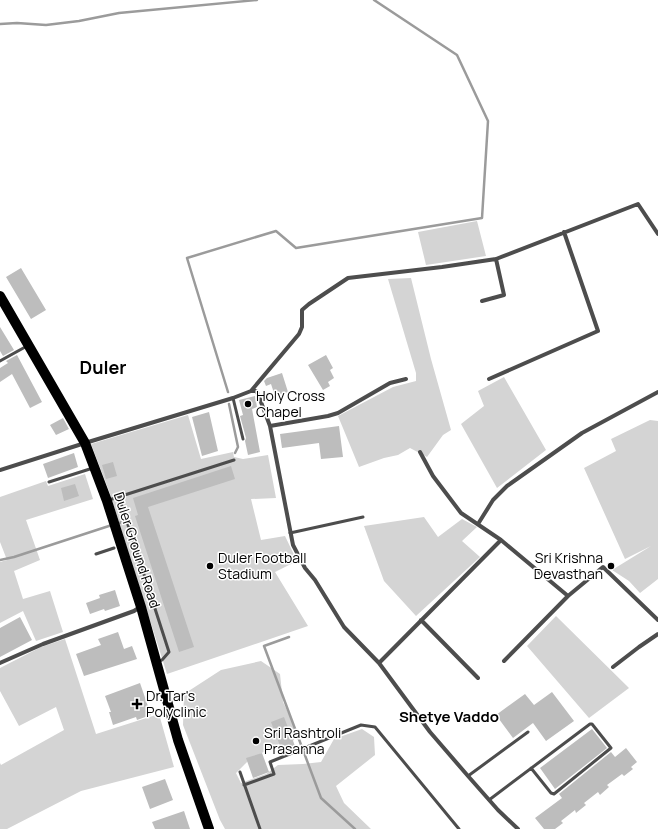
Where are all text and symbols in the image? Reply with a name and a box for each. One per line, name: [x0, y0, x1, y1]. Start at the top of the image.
district label: Duler: [80, 355, 126, 379]
place label: Holy Cross Chapel: [256, 386, 325, 421]
marker: Holy Cross Chapel: [243, 399, 253, 409]
street label: Duler Ground Road: [110, 489, 165, 610]
place label: Duler Football Stadium: [218, 548, 307, 583]
place label: Sri Krishna Devasthan: [534, 548, 603, 583]
marker: Duler Football Stadium: [205, 561, 215, 571]
marker: Sri Krishna Devasthan: [606, 561, 616, 571]
place label: Dr. Tar's Polyclinic: [146, 686, 207, 721]
marker: Dr. Tar's Polyclinic: [131, 698, 143, 710]
district label: Shetye Vaddo: [399, 706, 499, 727]
place label: Sri Rashtroli Prasanna: [264, 723, 341, 758]
marker: Sri Rashtroli Prasanna: [251, 736, 261, 746]

